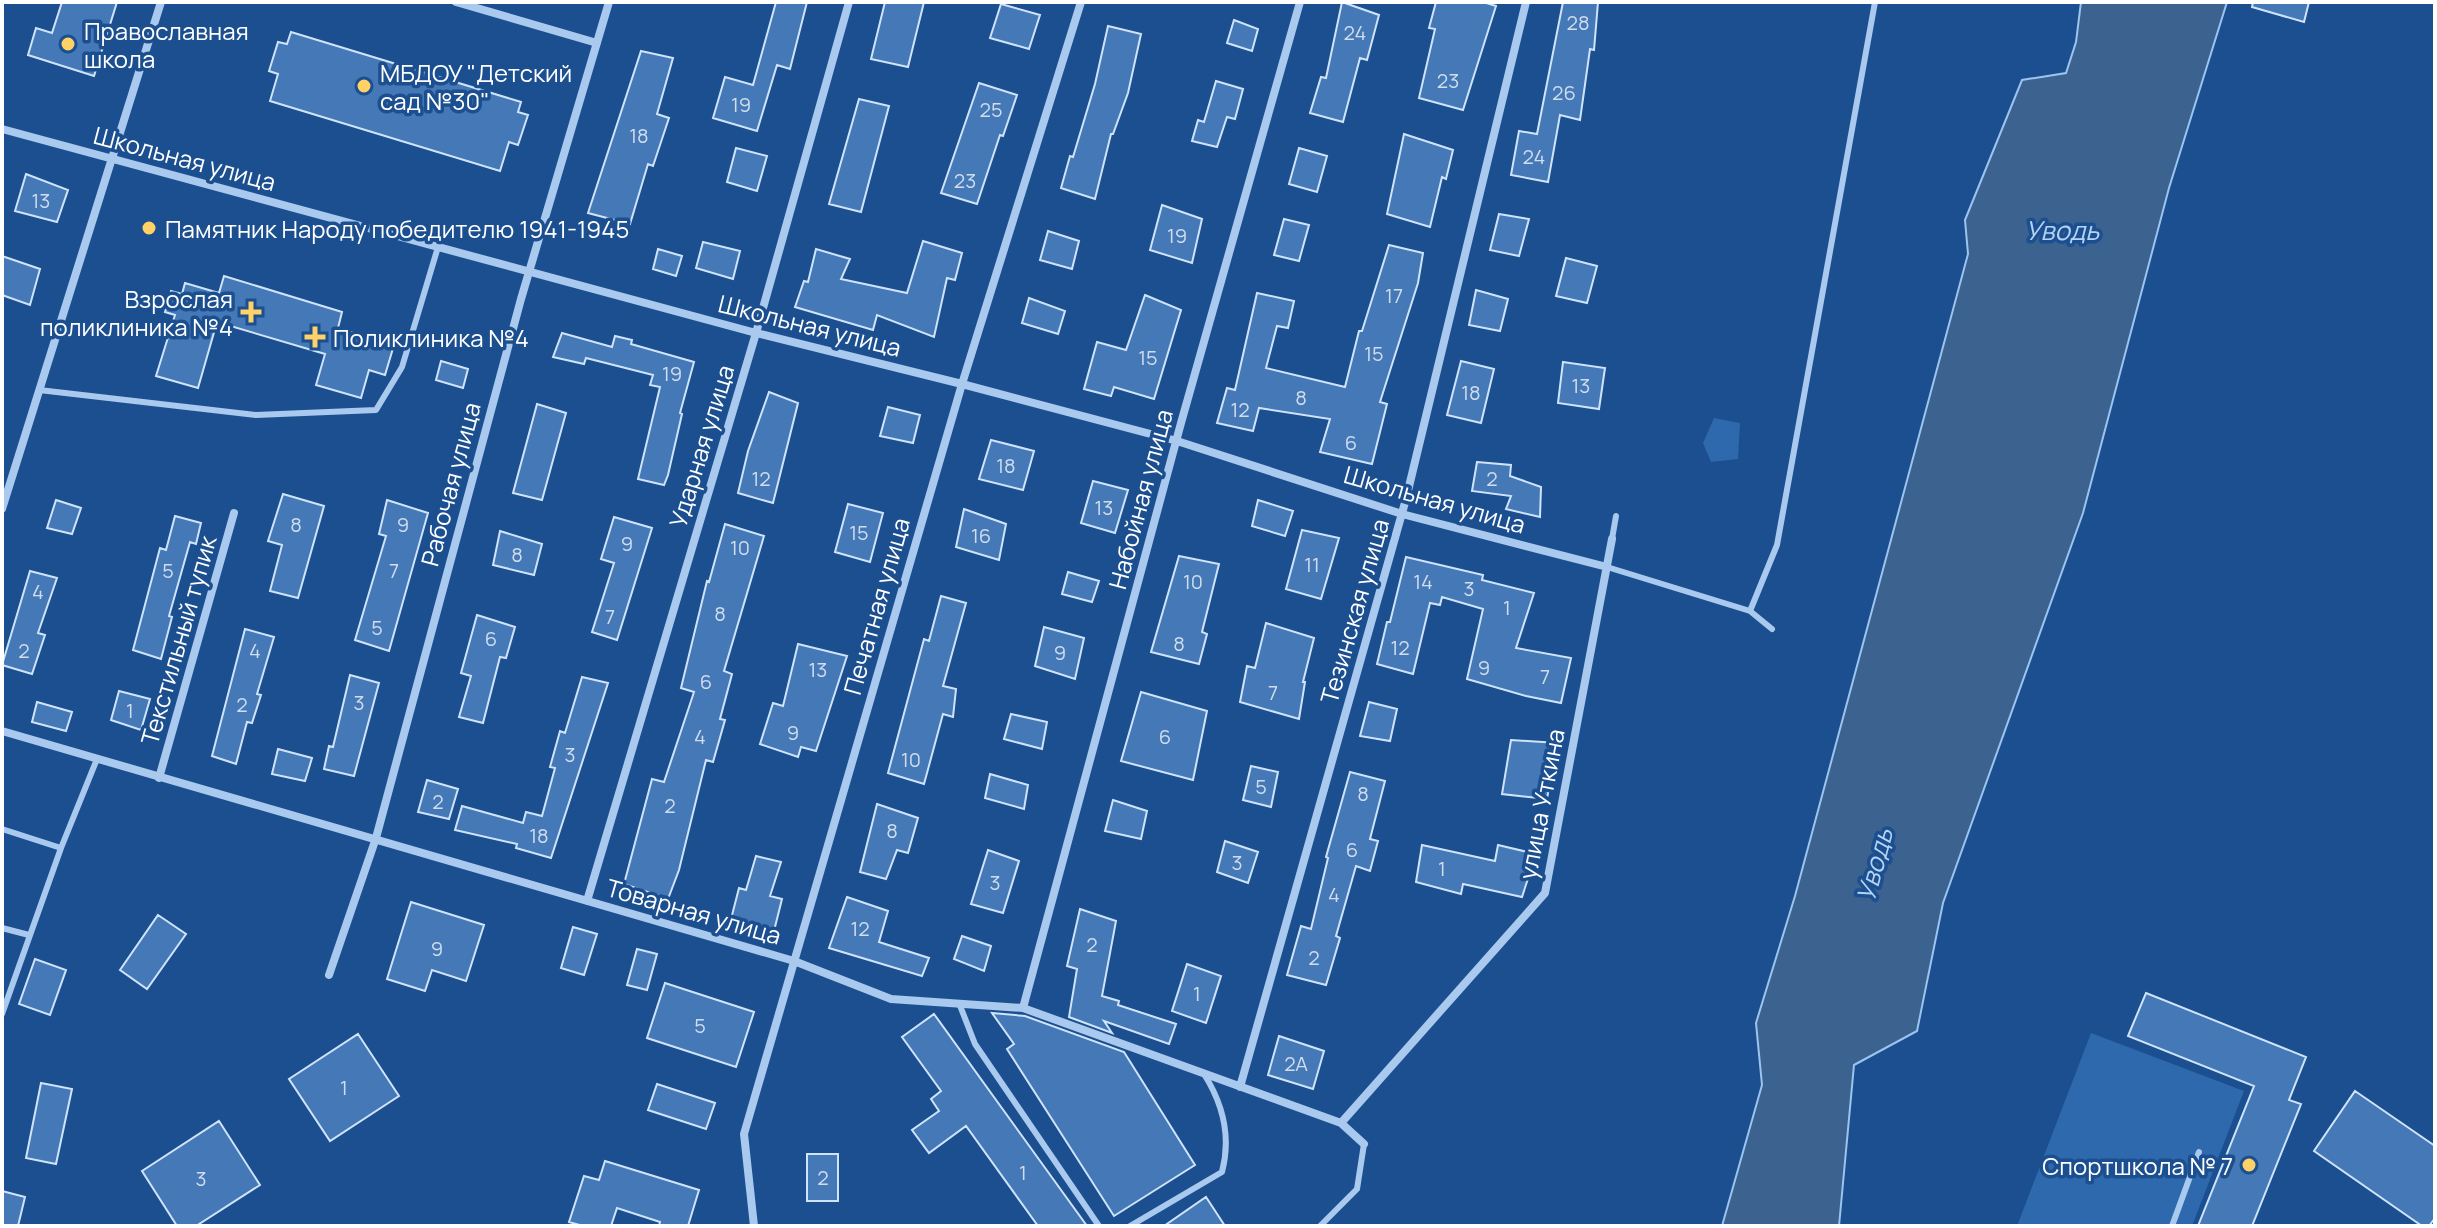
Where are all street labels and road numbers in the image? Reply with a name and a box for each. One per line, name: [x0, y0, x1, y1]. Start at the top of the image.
street label: Школьная улица: [90, 118, 280, 198]
street label: Школьная улица: [715, 286, 905, 364]
street label: Ударная улица: [661, 361, 741, 531]
street label: Рабочая улица: [412, 398, 488, 570]
street label: Набойная улица: [1100, 405, 1180, 593]
street label: Школьная улица: [1340, 457, 1530, 541]
street label: Печатная улица: [835, 514, 917, 698]
street label: Тезинская улица: [1312, 515, 1396, 707]
street label: Текстильный тупик: [132, 531, 224, 748]
street label: улица Уткина: [1510, 726, 1572, 882]
street label: Товарная улица: [603, 870, 785, 952]

